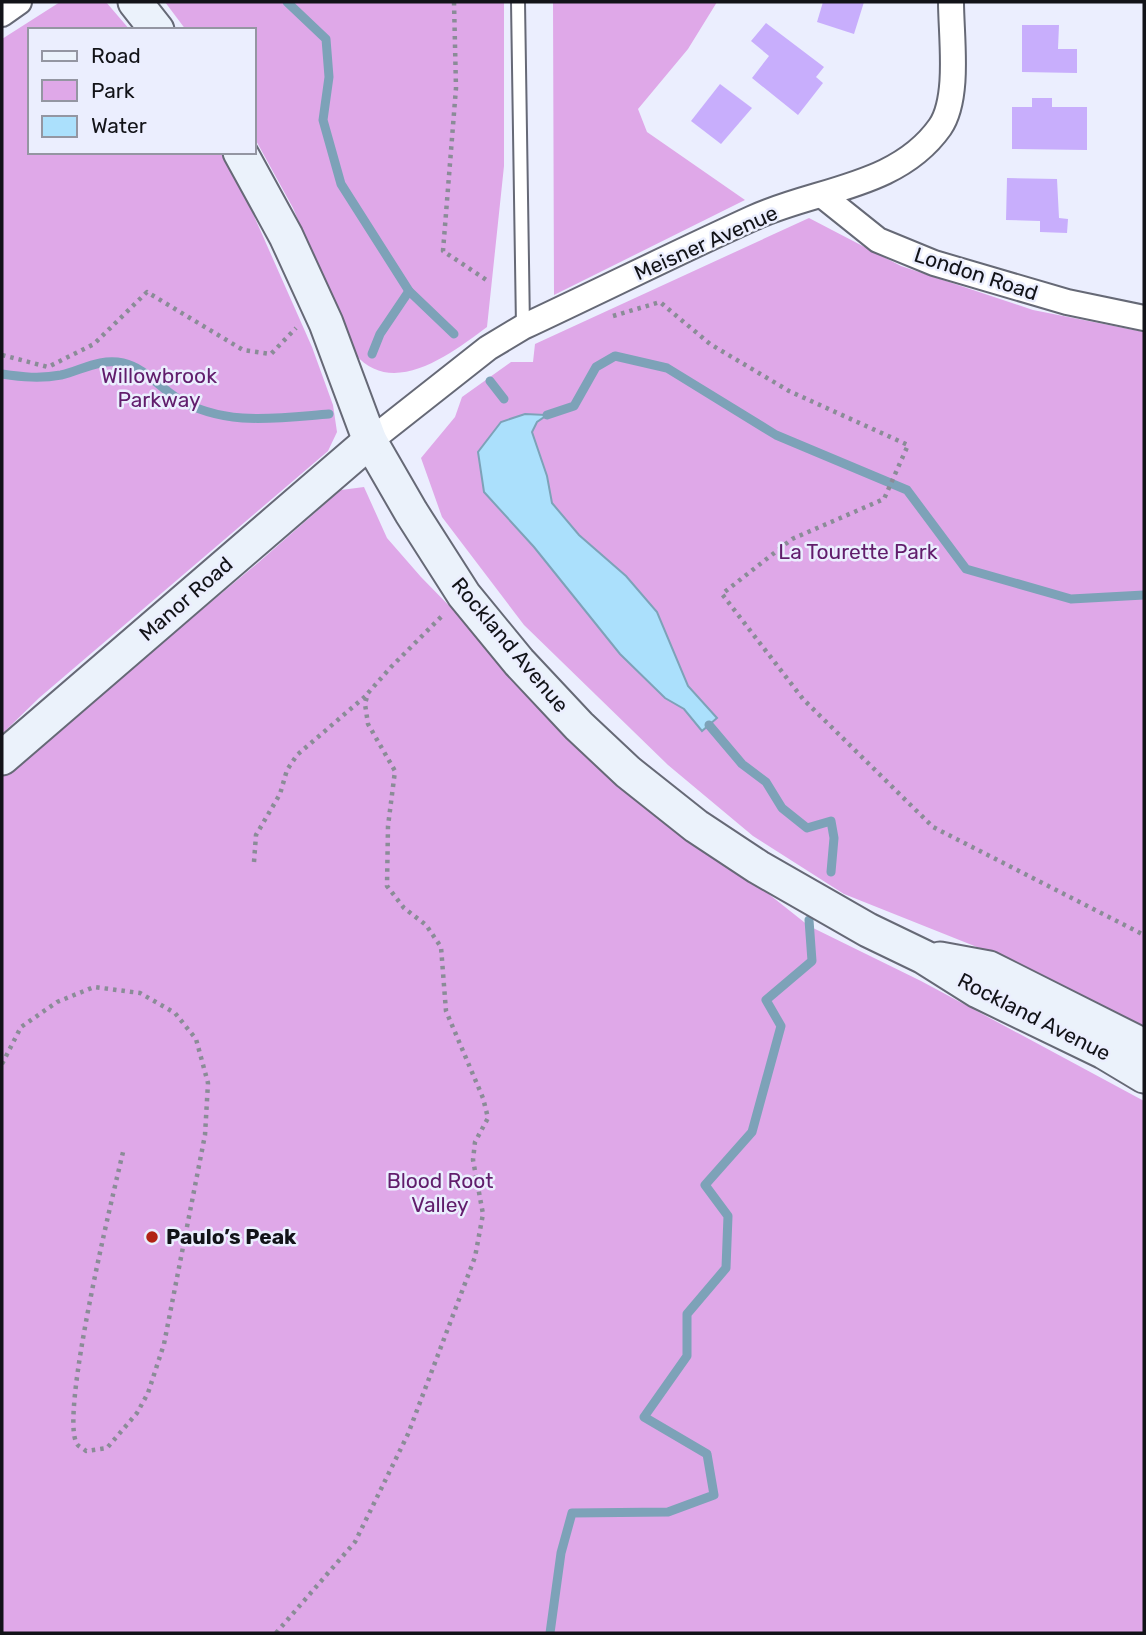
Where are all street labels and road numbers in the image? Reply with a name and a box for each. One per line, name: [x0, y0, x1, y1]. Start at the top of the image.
street label: Meisner Avenue: [630, 200, 781, 285]
street label: London Road: [911, 242, 1041, 305]
street label: Manor Road: [134, 551, 237, 646]
street label: Rockland Avenue: [447, 572, 574, 717]
street label: Rockland Avenue: [954, 967, 1115, 1066]

